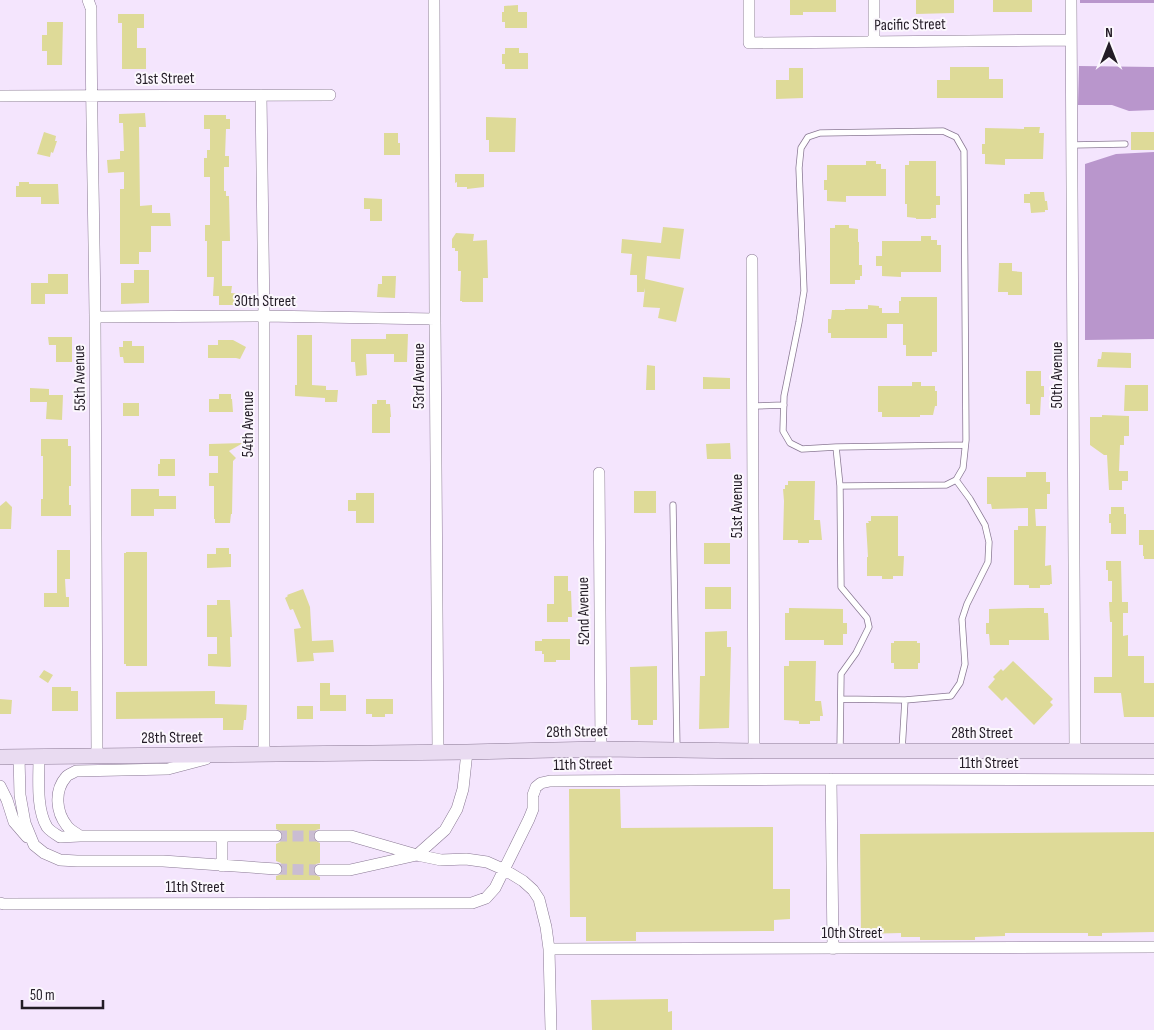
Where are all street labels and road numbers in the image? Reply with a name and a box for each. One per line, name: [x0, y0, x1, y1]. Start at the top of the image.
street label: Pacific Street: [874, 15, 946, 35]
street label: 31st Street: [135, 69, 195, 89]
street label: 30th Street: [234, 292, 296, 311]
street label: 50th Avenue: [1048, 342, 1067, 408]
street label: 53rd Avenue: [410, 343, 429, 409]
street label: 55th Avenue: [70, 345, 90, 411]
street label: 54th Avenue: [239, 391, 258, 457]
street label: 51st Avenue: [728, 474, 747, 538]
street label: 52nd Avenue: [574, 577, 594, 645]
street label: 28th Street: [546, 722, 608, 742]
street label: 28th Street: [951, 724, 1013, 743]
street label: 28th Street: [141, 728, 203, 748]
street label: 11th Street: [959, 754, 1019, 773]
street label: 11th Street: [553, 755, 613, 775]
street label: 11th Street: [165, 878, 225, 897]
street label: 10th Street: [822, 924, 882, 943]

